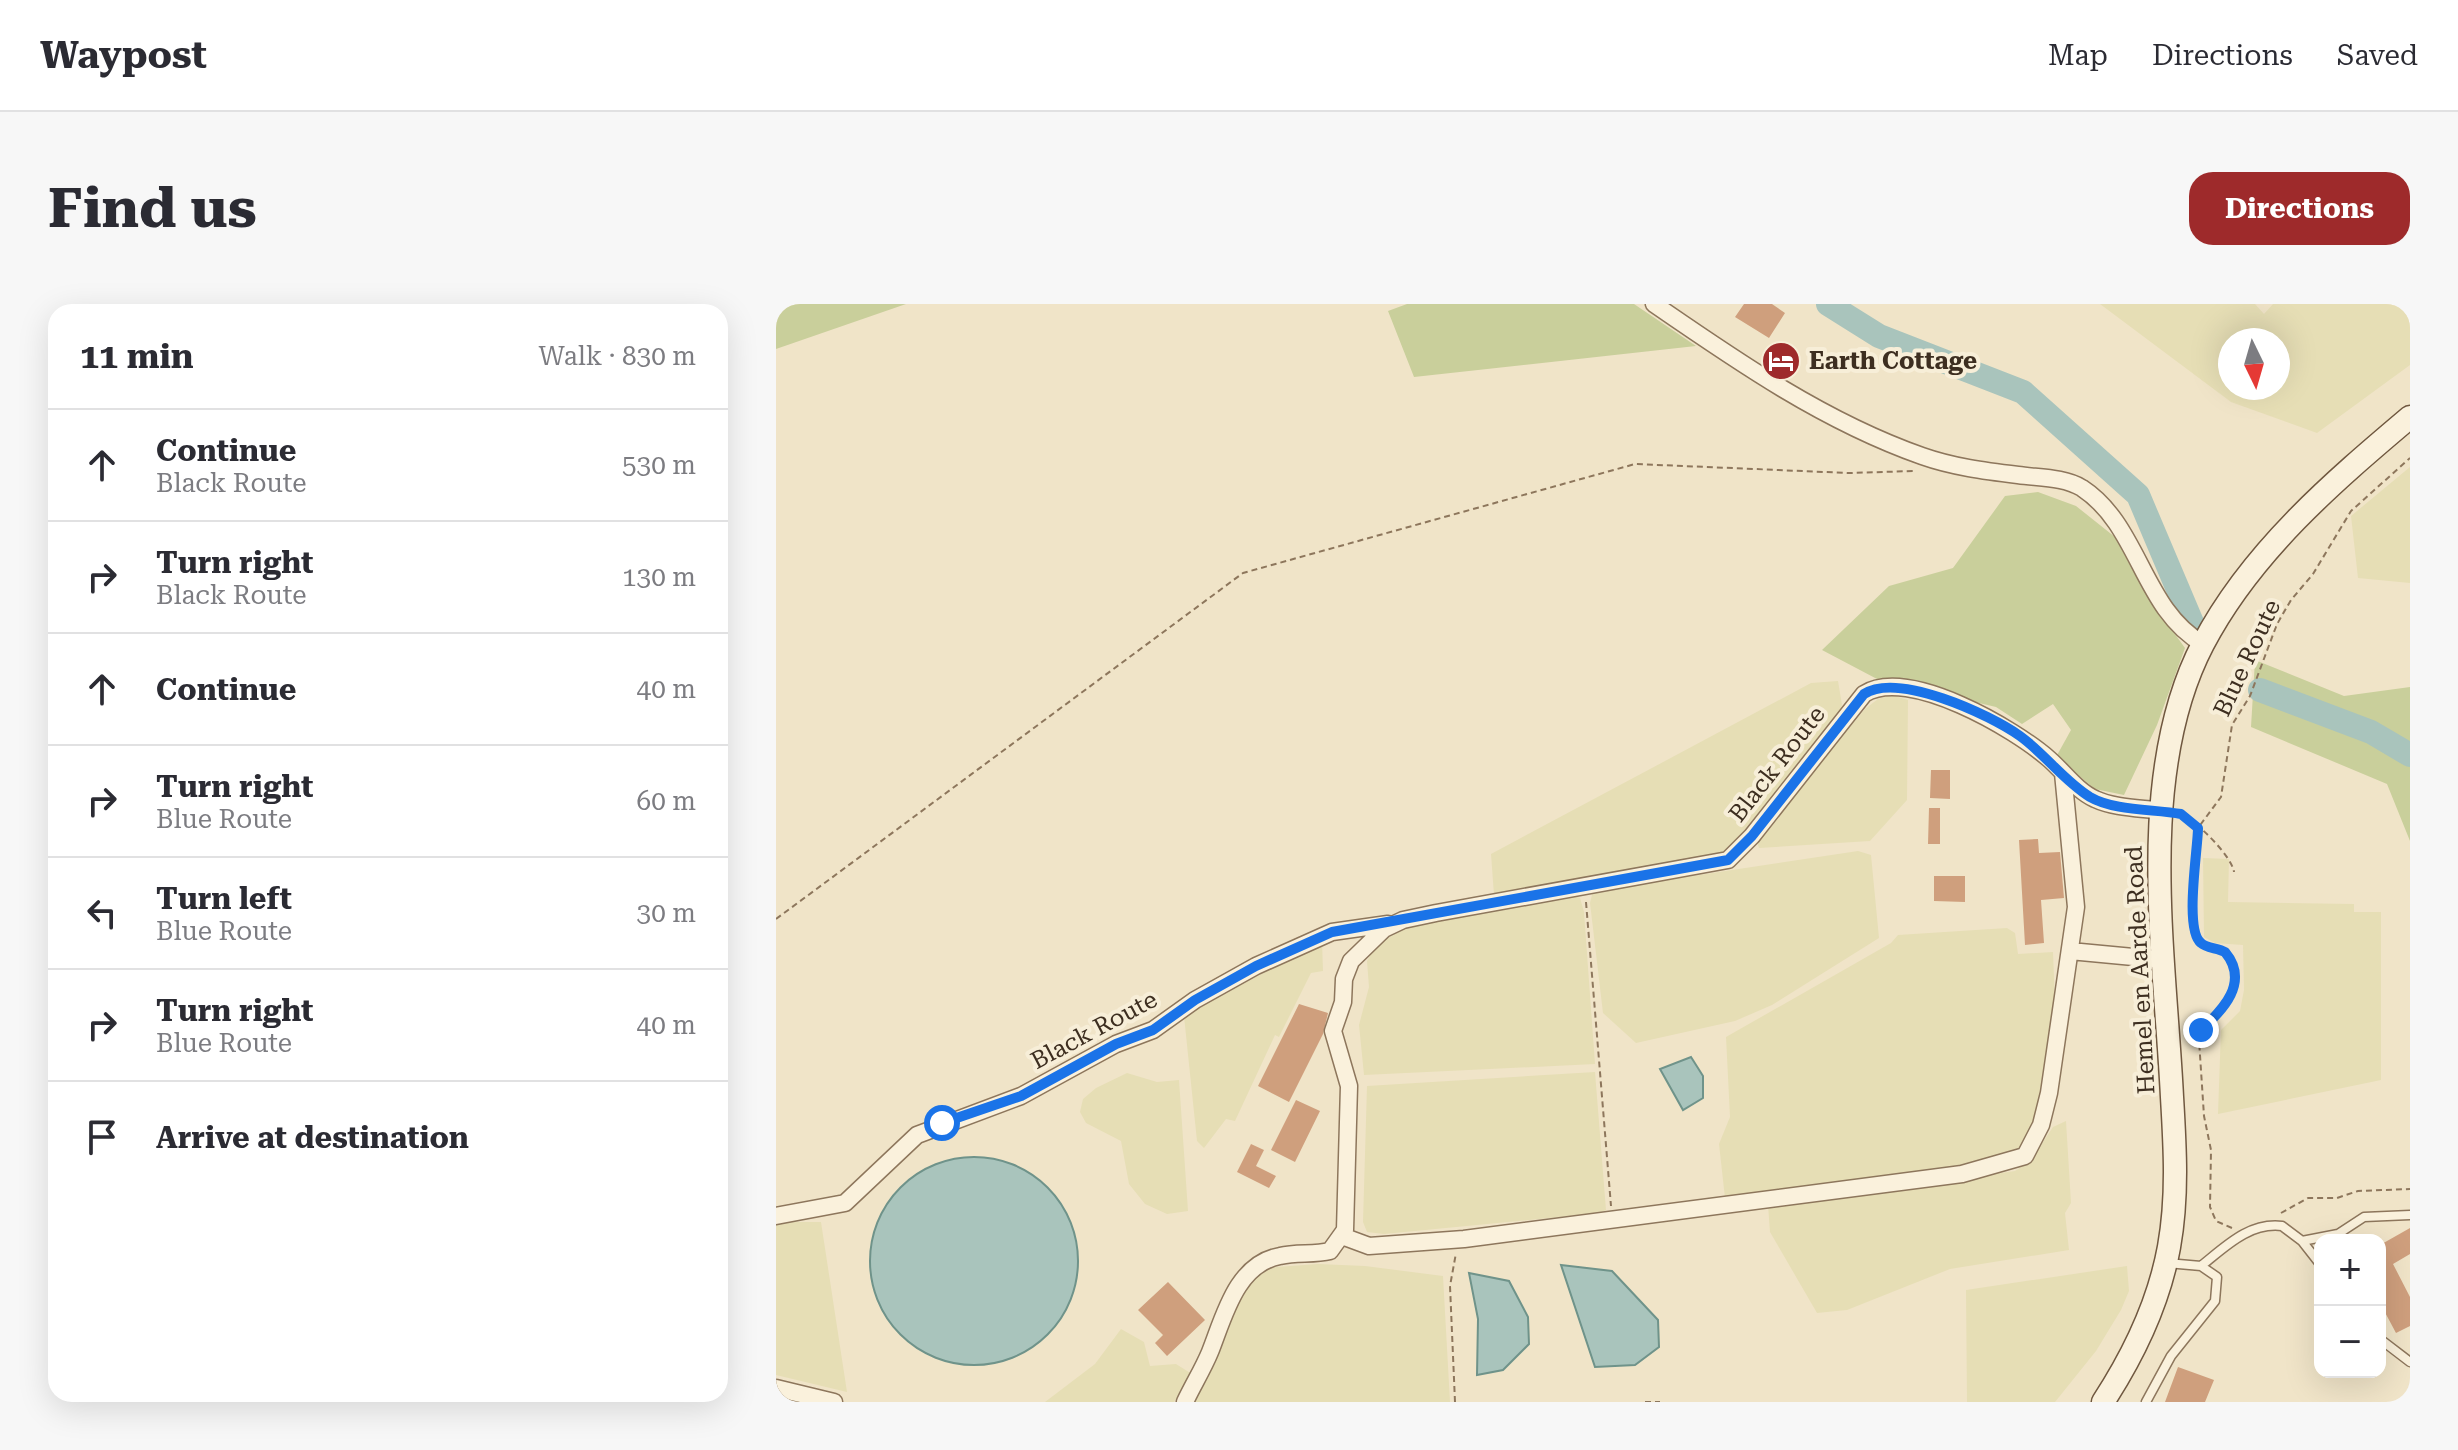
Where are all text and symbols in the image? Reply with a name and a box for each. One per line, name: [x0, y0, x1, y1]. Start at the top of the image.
text: Waypost: [40, 33, 207, 77]
text: Map: [2048, 39, 2108, 72]
text: Directions: [2152, 39, 2293, 72]
text: Saved: [2337, 39, 2418, 72]
button: Directions: [2189, 172, 2410, 245]
text: Find us: [48, 175, 257, 241]
north arrow: [2218, 328, 2290, 400]
text: 11 min: [80, 336, 194, 376]
hotel icon: Earth Cottage: [1760, 340, 1802, 382]
text: Walk · 830 m: [538, 341, 696, 371]
place label: Earth Cottage: [1809, 347, 1977, 375]
text: Continue: [156, 433, 296, 468]
icon: ahead: [80, 443, 124, 487]
text: 530 m: [622, 450, 696, 480]
text: Black Route: [156, 468, 306, 498]
text: Turn right: [156, 545, 313, 580]
icon: right: [80, 555, 124, 599]
text: 130 m: [622, 562, 696, 592]
text: Black Route: [156, 580, 306, 610]
street label: Blue Route: [2208, 595, 2286, 721]
icon: ahead: [80, 667, 124, 711]
text: Continue: [156, 672, 296, 707]
text: 40 m: [637, 674, 696, 704]
street label: Black Route: [1723, 701, 1831, 827]
text: Turn right: [156, 769, 313, 804]
icon: right: [80, 779, 124, 823]
text: 60 m: [637, 786, 696, 816]
text: Blue Route: [156, 804, 292, 834]
street label: Hemel en Aarde Road: [2120, 845, 2160, 1095]
text: Turn left: [156, 881, 292, 916]
icon: left: [80, 891, 124, 935]
text: 30 m: [637, 898, 696, 928]
text: Blue Route: [156, 916, 292, 946]
street label: Black Route: [1026, 985, 1162, 1075]
text: Turn right: [156, 993, 313, 1028]
icon: right: [80, 1003, 124, 1047]
text: 40 m: [637, 1010, 696, 1040]
route end: [2183, 1012, 2219, 1048]
text: Blue Route: [156, 1028, 292, 1058]
route start: [924, 1105, 960, 1141]
icon: arrive: [80, 1115, 124, 1159]
text: Arrive at destination: [156, 1120, 469, 1155]
map controls: [2314, 1234, 2386, 1378]
button: +: [2314, 1234, 2386, 1306]
button: −: [2314, 1306, 2386, 1378]

